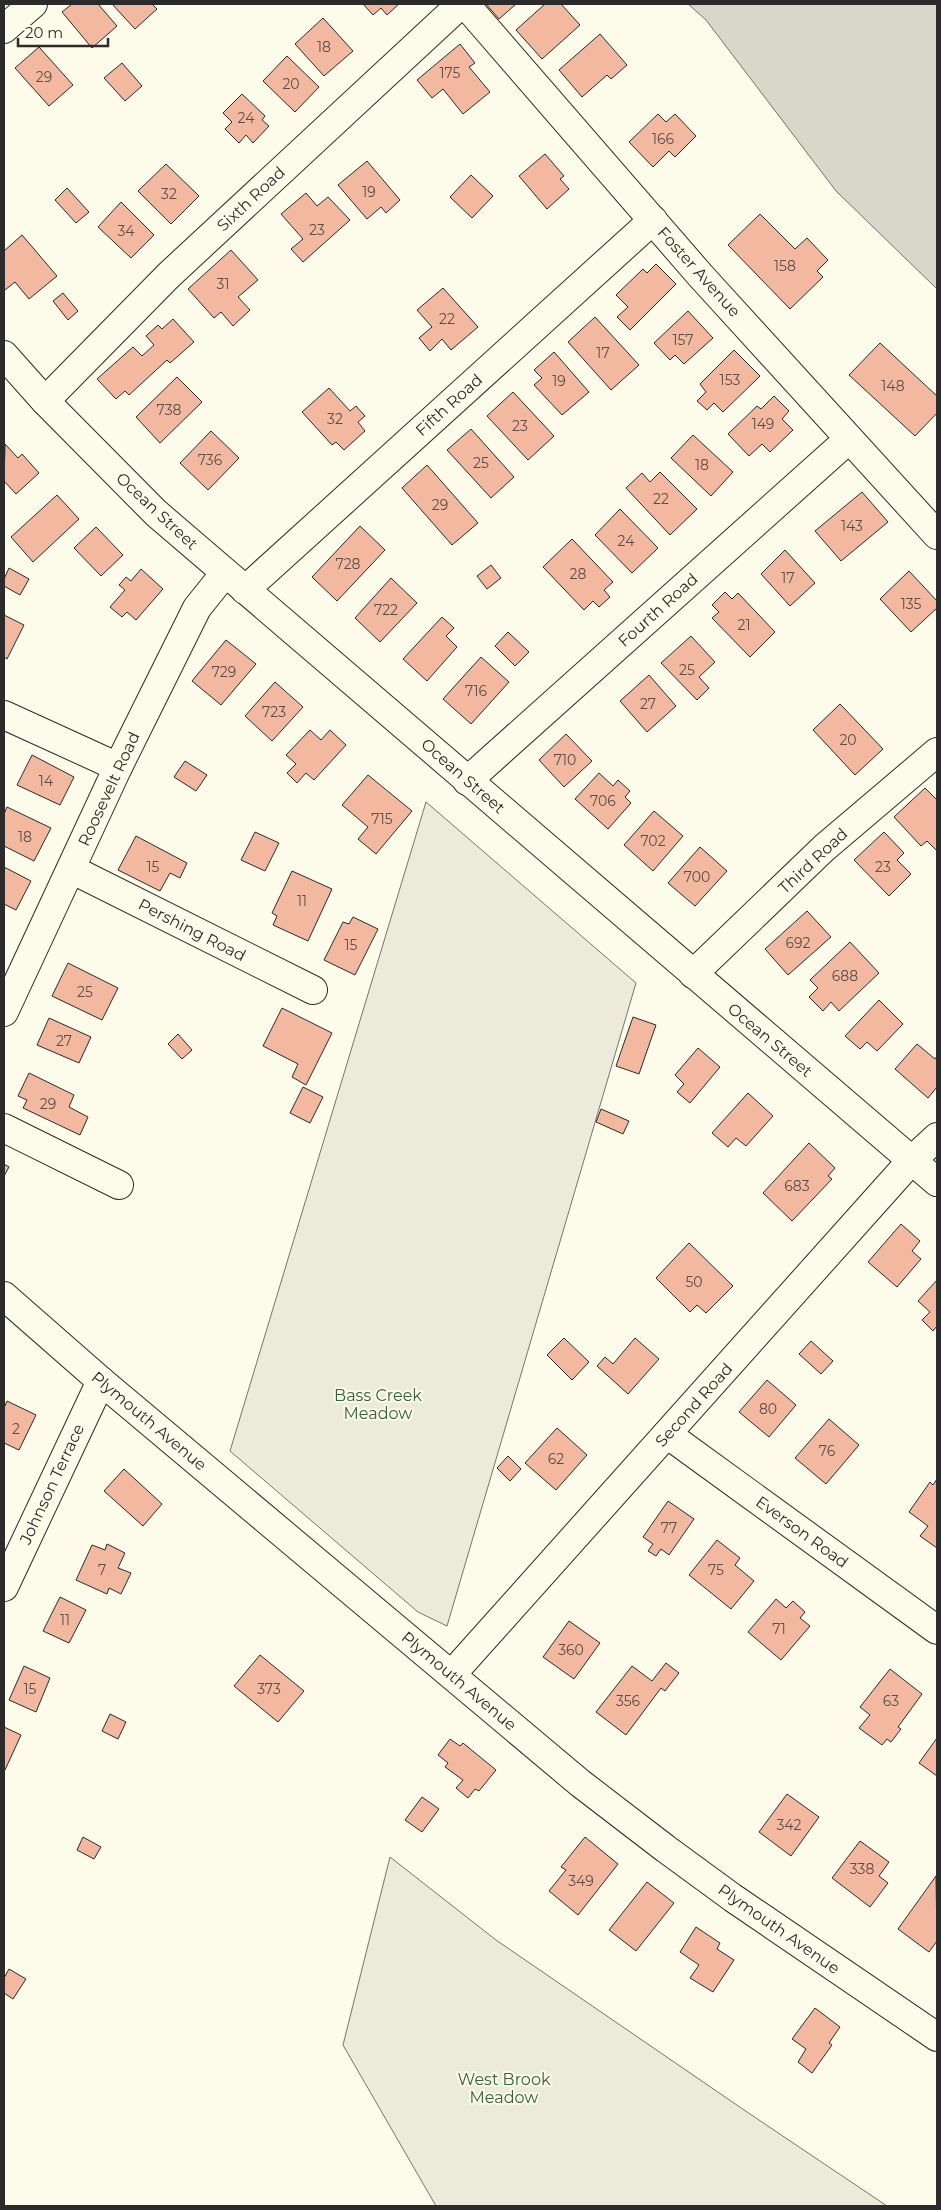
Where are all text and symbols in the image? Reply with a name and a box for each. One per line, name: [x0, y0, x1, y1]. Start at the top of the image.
scale bar: [18, 15, 108, 47]
text: 20 m: [25, 23, 63, 42]
house number: 18: [317, 38, 331, 56]
house number: 175: [440, 64, 461, 82]
house number: 29: [36, 68, 52, 86]
house number: 20: [282, 75, 300, 93]
house number: 24: [238, 109, 255, 127]
house number: 166: [652, 130, 675, 148]
street label: Sixth Road: [213, 163, 289, 235]
house number: 19: [362, 183, 376, 201]
house number: 32: [161, 185, 177, 203]
house number: 23: [309, 221, 325, 239]
house number: 34: [117, 222, 135, 240]
street label: Foster Avenue: [654, 223, 744, 321]
house number: 158: [774, 257, 796, 275]
house number: 31: [217, 275, 229, 293]
house number: 22: [439, 310, 455, 328]
house number: 157: [672, 331, 694, 349]
house number: 17: [596, 344, 610, 362]
street label: Fifth Road: [412, 370, 486, 440]
house number: 153: [720, 371, 741, 389]
house number: 19: [552, 372, 566, 390]
house number: 148: [881, 377, 905, 395]
house number: 738: [157, 401, 182, 419]
house number: 32: [327, 410, 343, 428]
house number: 149: [752, 415, 774, 433]
house number: 23: [512, 417, 528, 435]
house number: 736: [198, 451, 223, 469]
house number: 25: [473, 454, 489, 472]
house number: 18: [695, 456, 709, 474]
street label: Ocean Street: [112, 468, 202, 554]
house number: 22: [653, 490, 669, 508]
house number: 29: [432, 496, 448, 514]
house number: 143: [841, 517, 863, 535]
house number: 24: [618, 532, 635, 550]
house number: 728: [335, 555, 361, 573]
house number: 28: [570, 565, 587, 583]
street label: Fourth Road: [614, 569, 702, 651]
house number: 17: [781, 569, 795, 587]
house number: 135: [901, 595, 921, 613]
house number: 722: [374, 601, 398, 619]
house number: 21: [737, 616, 751, 634]
house number: 25: [679, 661, 695, 679]
house number: 729: [212, 663, 236, 681]
house number: 716: [465, 682, 487, 700]
house number: 27: [640, 695, 656, 713]
house number: 723: [262, 703, 286, 721]
street label: Roosevelt Road: [74, 729, 144, 849]
house number: 20: [839, 731, 857, 749]
street label: Ocean Street: [417, 735, 509, 818]
house number: 710: [554, 751, 576, 769]
house number: 14: [39, 772, 54, 790]
house number: 706: [590, 792, 616, 810]
house number: 715: [371, 810, 393, 828]
street label: Third Road: [775, 824, 851, 898]
house number: 18: [18, 828, 32, 846]
house number: 702: [640, 832, 666, 850]
house number: 15: [147, 858, 160, 876]
house number: 23: [875, 858, 891, 876]
house number: 700: [684, 868, 710, 886]
house number: 11: [297, 892, 307, 910]
street label: Pershing Road: [135, 895, 249, 965]
house number: 692: [785, 934, 811, 952]
house number: 15: [345, 936, 358, 954]
house number: 688: [832, 967, 858, 985]
house number: 25: [77, 983, 93, 1001]
street label: Ocean Street: [724, 999, 817, 1081]
house number: 27: [56, 1032, 72, 1050]
house number: 29: [40, 1095, 56, 1113]
house number: 683: [784, 1177, 810, 1195]
house number: 50: [685, 1273, 703, 1291]
street label: Second Road: [651, 1359, 737, 1451]
street label: Plymouth Avenue: [88, 1367, 210, 1475]
park label: Bass Creek Meadow: [334, 1386, 422, 1423]
house number: 80: [759, 1400, 777, 1418]
house number: 2: [12, 1420, 20, 1438]
street label: Johnson Terrace: [15, 1421, 88, 1548]
house number: 76: [819, 1442, 836, 1460]
house number: 62: [548, 1450, 564, 1468]
street label: Everson Road: [752, 1492, 852, 1572]
house number: 77: [661, 1519, 677, 1537]
house number: 7: [98, 1561, 106, 1579]
house number: 75: [708, 1561, 724, 1579]
house number: 11: [60, 1611, 70, 1629]
house number: 71: [772, 1620, 786, 1638]
street label: Plymouth Avenue: [398, 1627, 520, 1735]
house number: 360: [558, 1641, 584, 1659]
house number: 15: [24, 1680, 37, 1698]
house number: 373: [257, 1680, 281, 1698]
house number: 356: [616, 1692, 641, 1710]
house number: 63: [883, 1692, 899, 1710]
house number: 342: [776, 1816, 802, 1834]
house number: 338: [850, 1860, 874, 1878]
house number: 349: [568, 1872, 594, 1890]
street label: Plymouth Avenue: [715, 1880, 843, 1978]
park label: West Brook Meadow: [458, 2070, 551, 2107]

